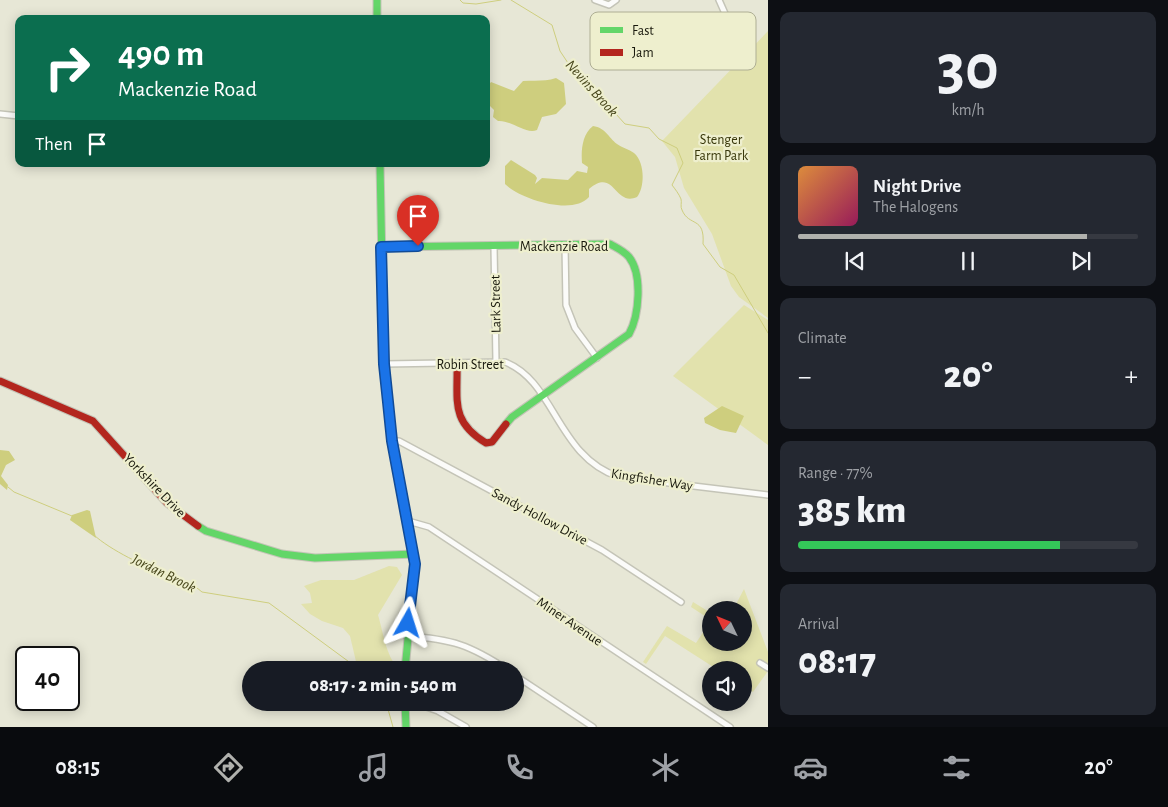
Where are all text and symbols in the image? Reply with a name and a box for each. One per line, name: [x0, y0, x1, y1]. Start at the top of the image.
legend: [590, 12, 756, 70]
text: Fast: [632, 24, 654, 38]
icon: right: [35, 35, 100, 100]
text: 30: [937, 36, 999, 101]
text: 490 m: [118, 37, 204, 72]
text: Jam: [632, 46, 654, 60]
water label: Nevins Brook: [563, 57, 621, 119]
text: Mackenzie Road: [118, 78, 257, 100]
text: km/h: [951, 102, 985, 118]
icon: arrive: [83, 130, 111, 158]
park label: Stenger Farm Park: [694, 133, 749, 163]
text: Then: [35, 135, 73, 154]
text: Night Drive: [873, 177, 961, 196]
pin: [397, 195, 439, 246]
text: The Halogens: [873, 199, 958, 215]
icon: arrive: [404, 202, 432, 230]
street label: Mackenzie Road: [520, 240, 608, 254]
icon: previous: [841, 247, 869, 275]
icon: pause: [954, 247, 982, 275]
icon: next: [1067, 247, 1095, 275]
street label: Lark Street: [488, 274, 504, 333]
text: Climate: [798, 330, 847, 346]
text: 20°: [944, 357, 992, 395]
street label: Robin Street: [436, 358, 504, 372]
text: −: [798, 363, 811, 391]
text: +: [1125, 363, 1138, 391]
street label: Yorkshire Drive: [121, 451, 188, 520]
text: Range · 77%: [798, 465, 873, 481]
street label: Kingfisher Way: [610, 467, 694, 493]
street label: Sandy Hollow Drive: [489, 486, 590, 548]
text: 385 km: [798, 492, 906, 530]
water label: Jordan Brook: [128, 551, 198, 595]
street label: Miner Avenue: [534, 595, 605, 649]
position arrow: [381, 596, 433, 648]
north arrow: [702, 601, 752, 651]
map controls: [702, 601, 752, 711]
text: Arrival: [798, 616, 839, 632]
text: 08:17: [798, 643, 876, 681]
speed limit sign: 40: [15, 646, 80, 711]
button: sound: [702, 661, 752, 711]
text: 08:17 · 2 min · 540 m: [309, 676, 457, 695]
icon: directions: [211, 750, 246, 785]
icon: music: [356, 750, 391, 785]
icon: phone: [502, 750, 537, 785]
icon: climate: [648, 750, 683, 785]
icon: car: [793, 750, 828, 785]
icon: filters: [939, 750, 974, 785]
text: 08:15: [55, 756, 100, 778]
text: 20°: [1084, 756, 1113, 778]

